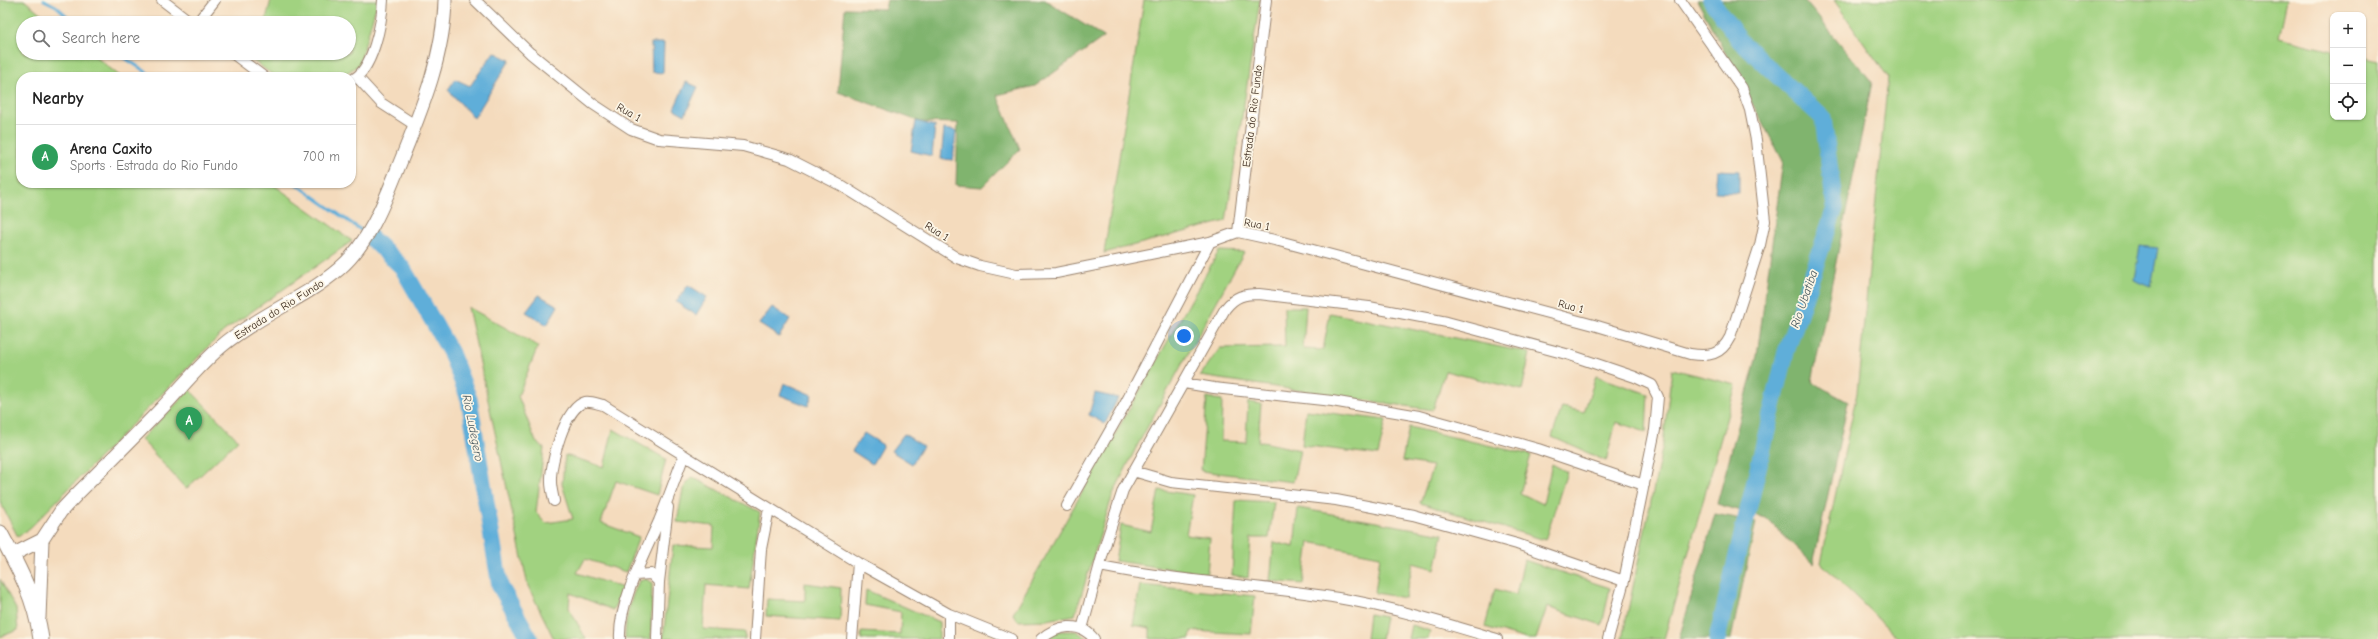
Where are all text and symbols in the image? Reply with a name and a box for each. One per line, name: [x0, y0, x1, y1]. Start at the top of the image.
map controls: [2330, 12, 2366, 120]
button: +: [2330, 12, 2366, 48]
search box: [16, 16, 356, 60]
icon: search: [30, 27, 52, 49]
text: Search here: [62, 29, 140, 47]
button: −: [2330, 48, 2366, 84]
street label: Estrada do Rio Fundo: [1240, 64, 1265, 168]
button: locate: [2330, 84, 2366, 120]
text: Nearby: [32, 89, 83, 108]
street label: Rua 1: [614, 100, 643, 125]
text: Arena Caxito: [70, 140, 152, 158]
text: A: [41, 149, 49, 164]
text: 700 m: [303, 149, 340, 164]
text: Sports · Estrada do Rio Fundo: [70, 158, 238, 173]
street label: Rua 1: [1243, 216, 1271, 233]
street label: Rua 1: [922, 219, 951, 244]
water label: Rio Ubatiba: [1788, 268, 1820, 330]
street label: Estrada do Rio Fundo: [232, 277, 327, 342]
street label: Rua 1: [1557, 297, 1585, 316]
your location: [1174, 326, 1194, 346]
water label: Rio Ludegero: [460, 393, 486, 463]
pin: A: [176, 407, 202, 440]

